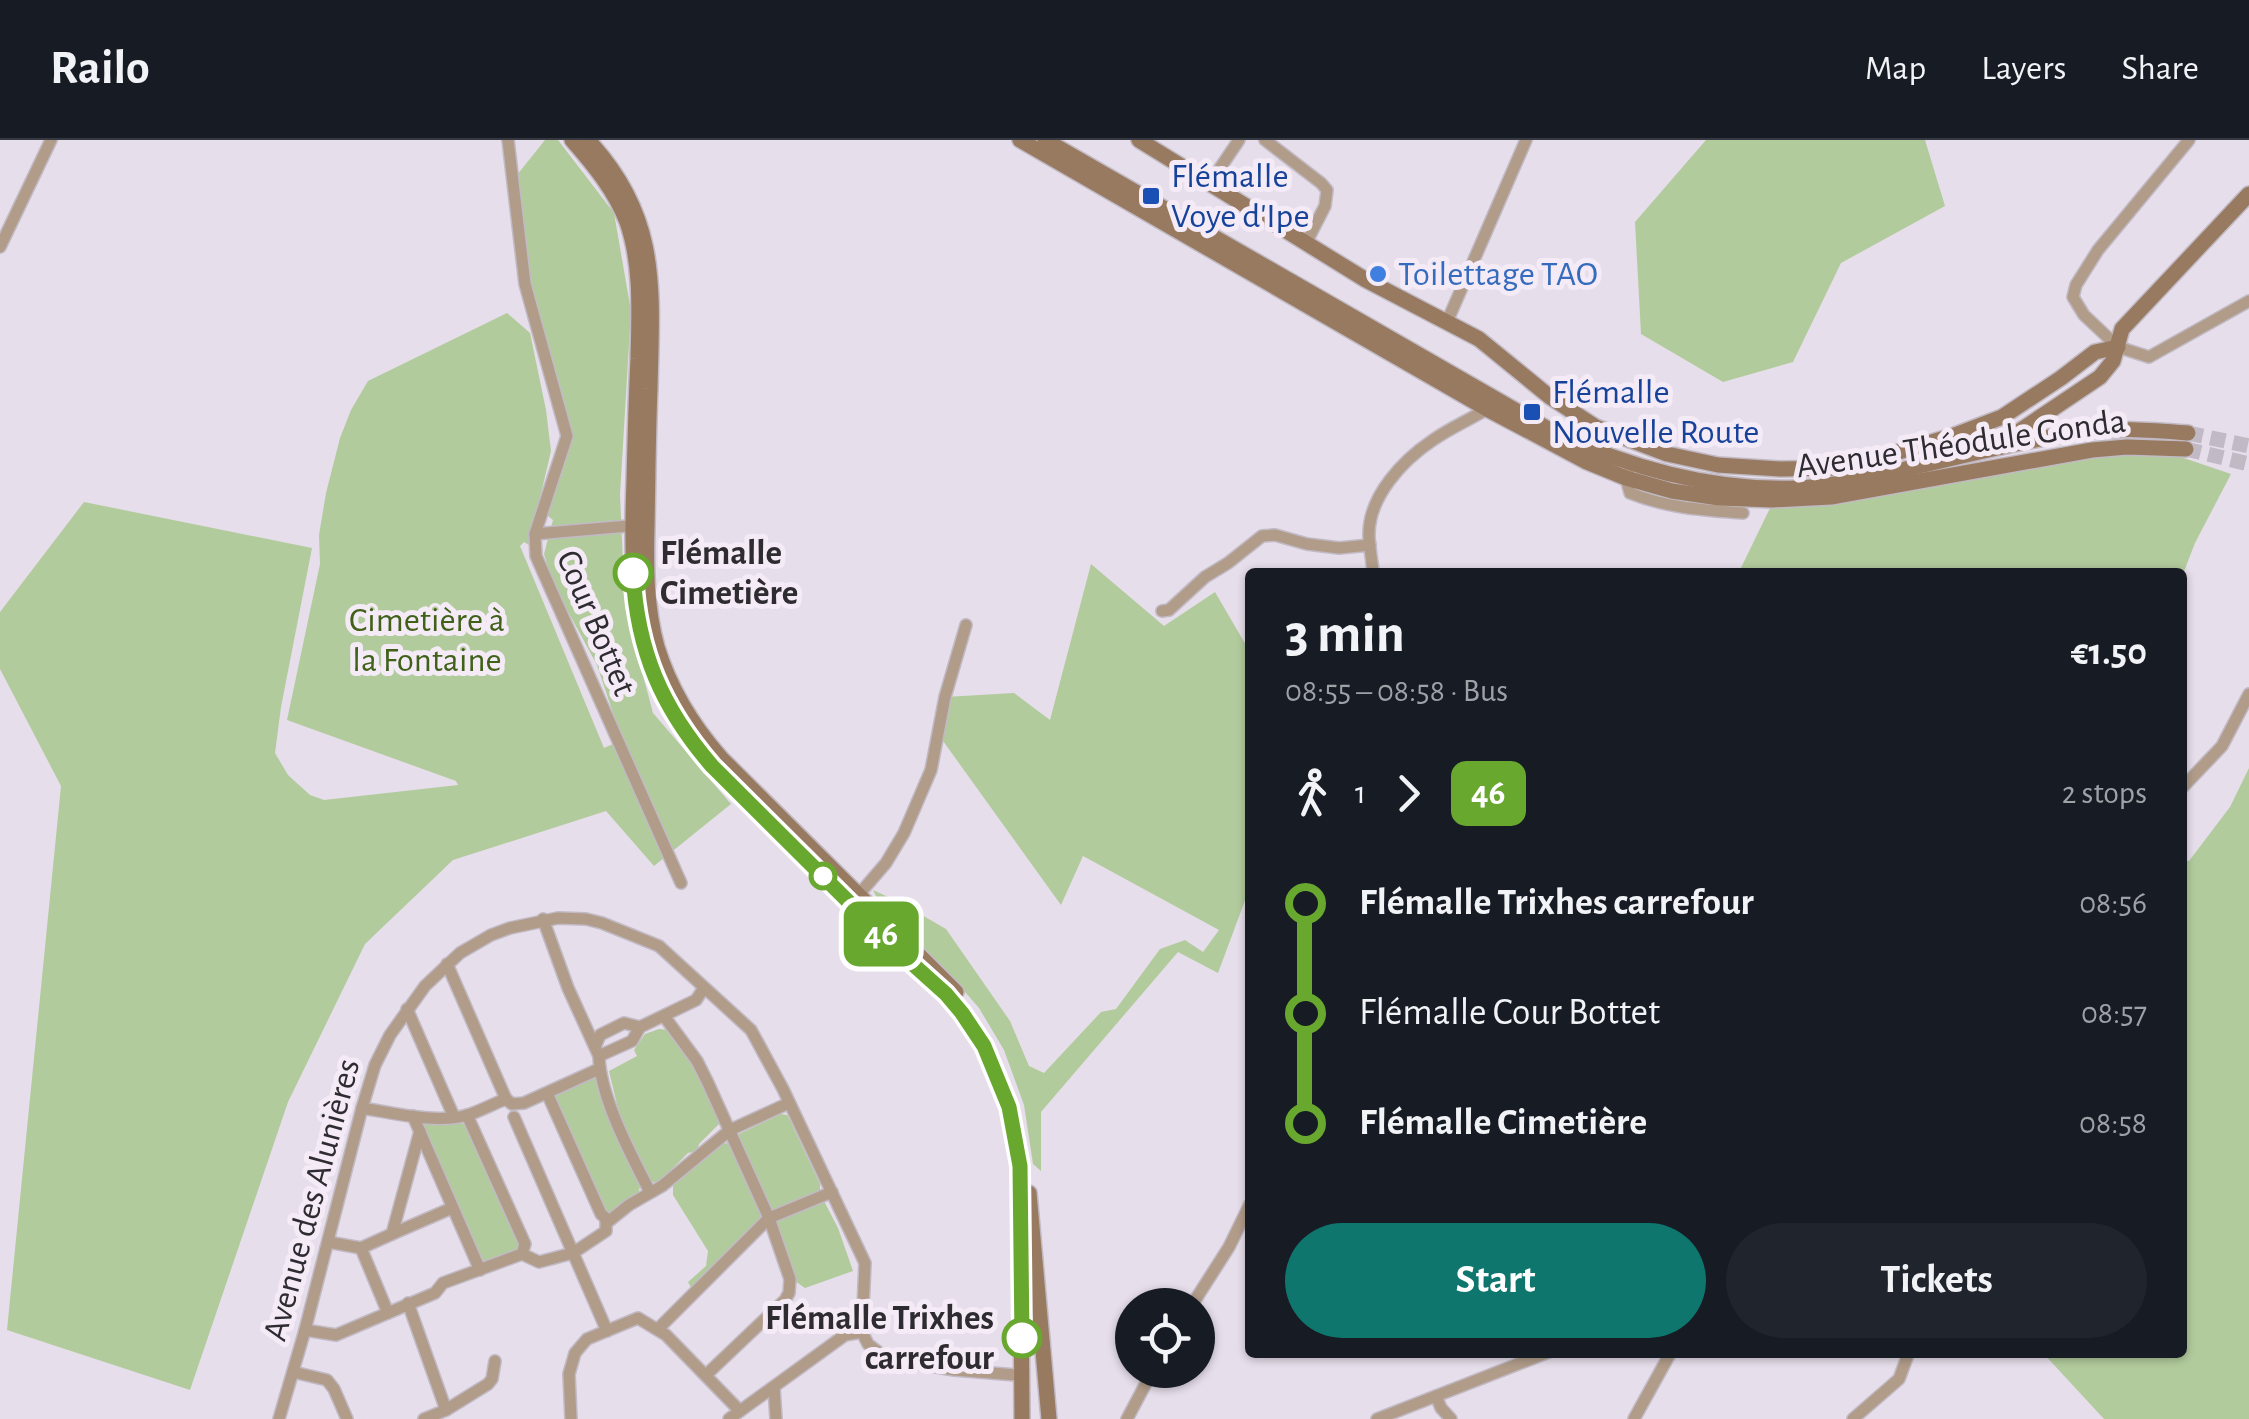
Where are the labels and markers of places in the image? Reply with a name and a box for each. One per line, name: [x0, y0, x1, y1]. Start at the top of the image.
place label: Flémalle Voye d'Ipe: [1171, 159, 1310, 234]
marker: Flémalle Voye d'Ipe: [1140, 185, 1162, 207]
place label: Toilettage TAO: [1398, 257, 1598, 292]
marker: Toilettage TAO: [1367, 263, 1389, 285]
place label: Flémalle Nouvelle Route: [1552, 375, 1759, 450]
marker: Flémalle Nouvelle Route: [1521, 401, 1543, 423]
place label: Flémalle Cimetière: [660, 536, 798, 611]
marker: Flémalle Cimetière: [614, 554, 652, 592]
unlabelled marker: [810, 863, 836, 889]
place label: Flémalle Trixhes carrefour: [765, 1301, 994, 1376]
marker: Flémalle Trixhes carrefour: [1003, 1319, 1041, 1357]

